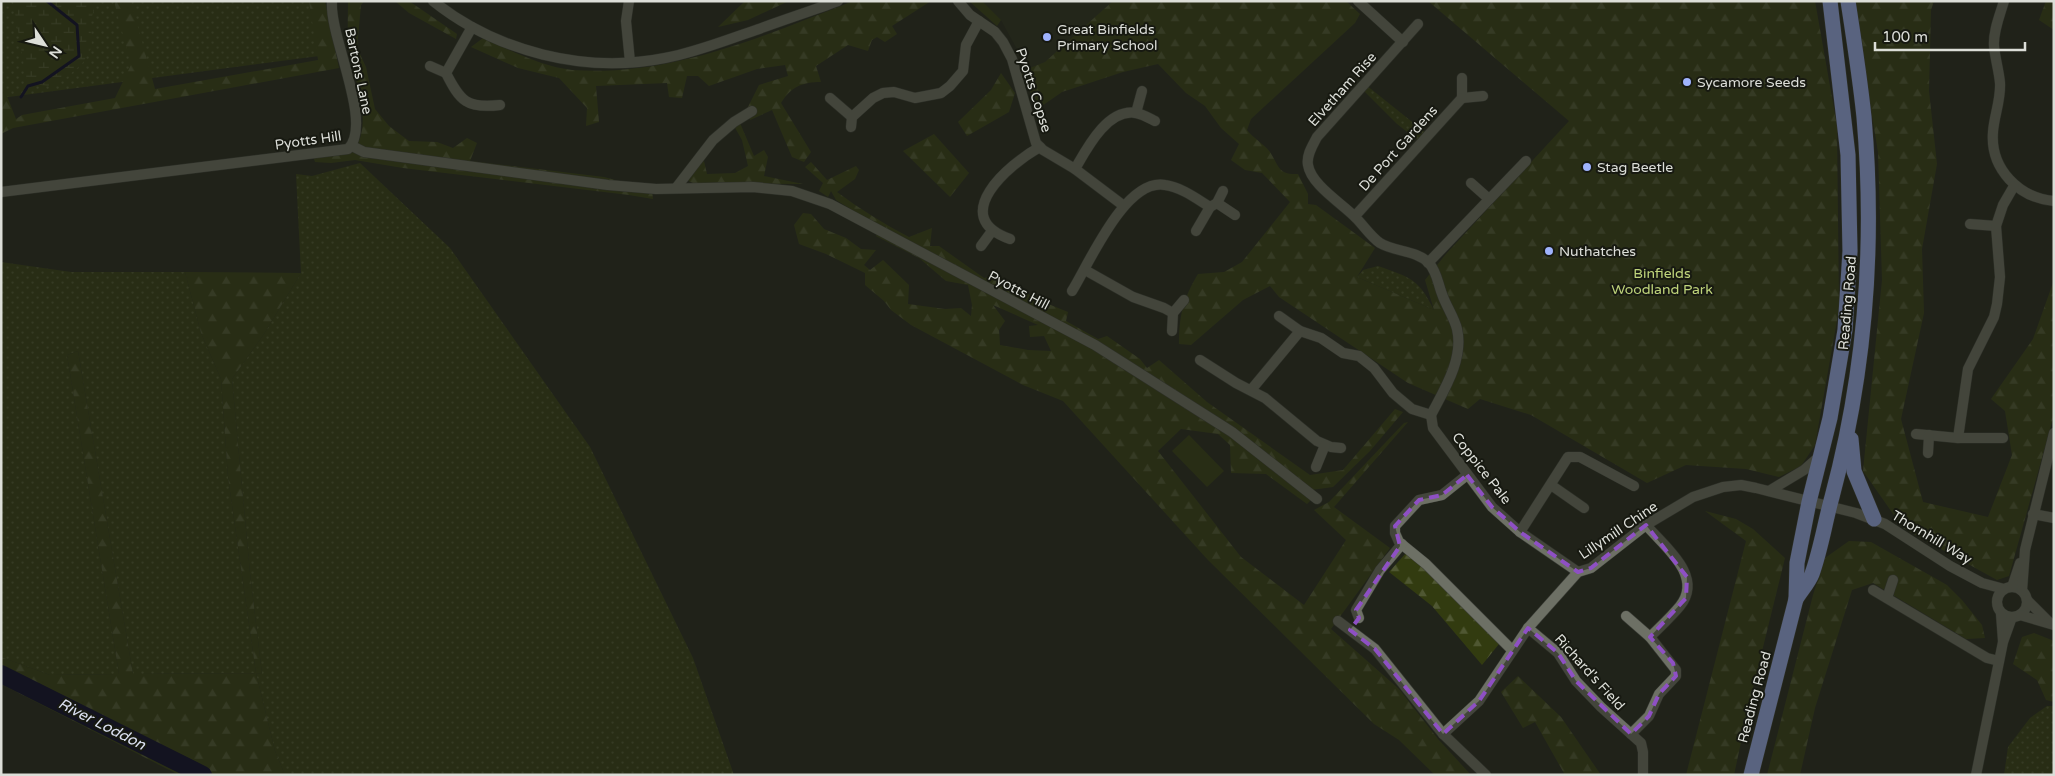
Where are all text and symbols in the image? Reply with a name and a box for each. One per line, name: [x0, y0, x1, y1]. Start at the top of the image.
north arrow: [20, 20, 70, 70]
scale bar: [1875, 20, 2025, 52]
place label: Great Binfields Primary School: [1057, 21, 1158, 54]
street label: Bartons Lane: [341, 26, 376, 116]
text: 100 m: [1882, 28, 1928, 46]
marker: Great Binfields Primary School: [1041, 31, 1053, 43]
text: N: [45, 43, 65, 62]
street label: Pyotts Copse: [1012, 46, 1055, 135]
street label: Elvetham Rise: [1305, 49, 1380, 130]
place label: Sycamore Seeds: [1697, 74, 1806, 91]
marker: Sycamore Seeds: [1681, 76, 1693, 88]
street label: De Port Gardens: [1355, 102, 1442, 195]
street label: Pyotts Hill: [274, 127, 343, 154]
place label: Stag Beetle: [1597, 159, 1673, 176]
marker: Stag Beetle: [1581, 161, 1593, 173]
place label: Nuthatches: [1559, 243, 1636, 260]
marker: Nuthatches: [1543, 245, 1555, 257]
street label: Reading Road: [1835, 255, 1860, 351]
park label: Binfields Woodland Park: [1611, 265, 1713, 298]
street label: Pyotts Hill: [985, 267, 1052, 314]
street label: Coppice Pale: [1448, 429, 1515, 508]
street label: Lillymill Chine: [1576, 498, 1661, 563]
street label: Thornhill Way: [1888, 507, 1975, 568]
street label: Richard's Field: [1551, 631, 1628, 714]
street label: Reading Road: [1734, 649, 1775, 745]
water label: River Loddon: [55, 694, 149, 754]

